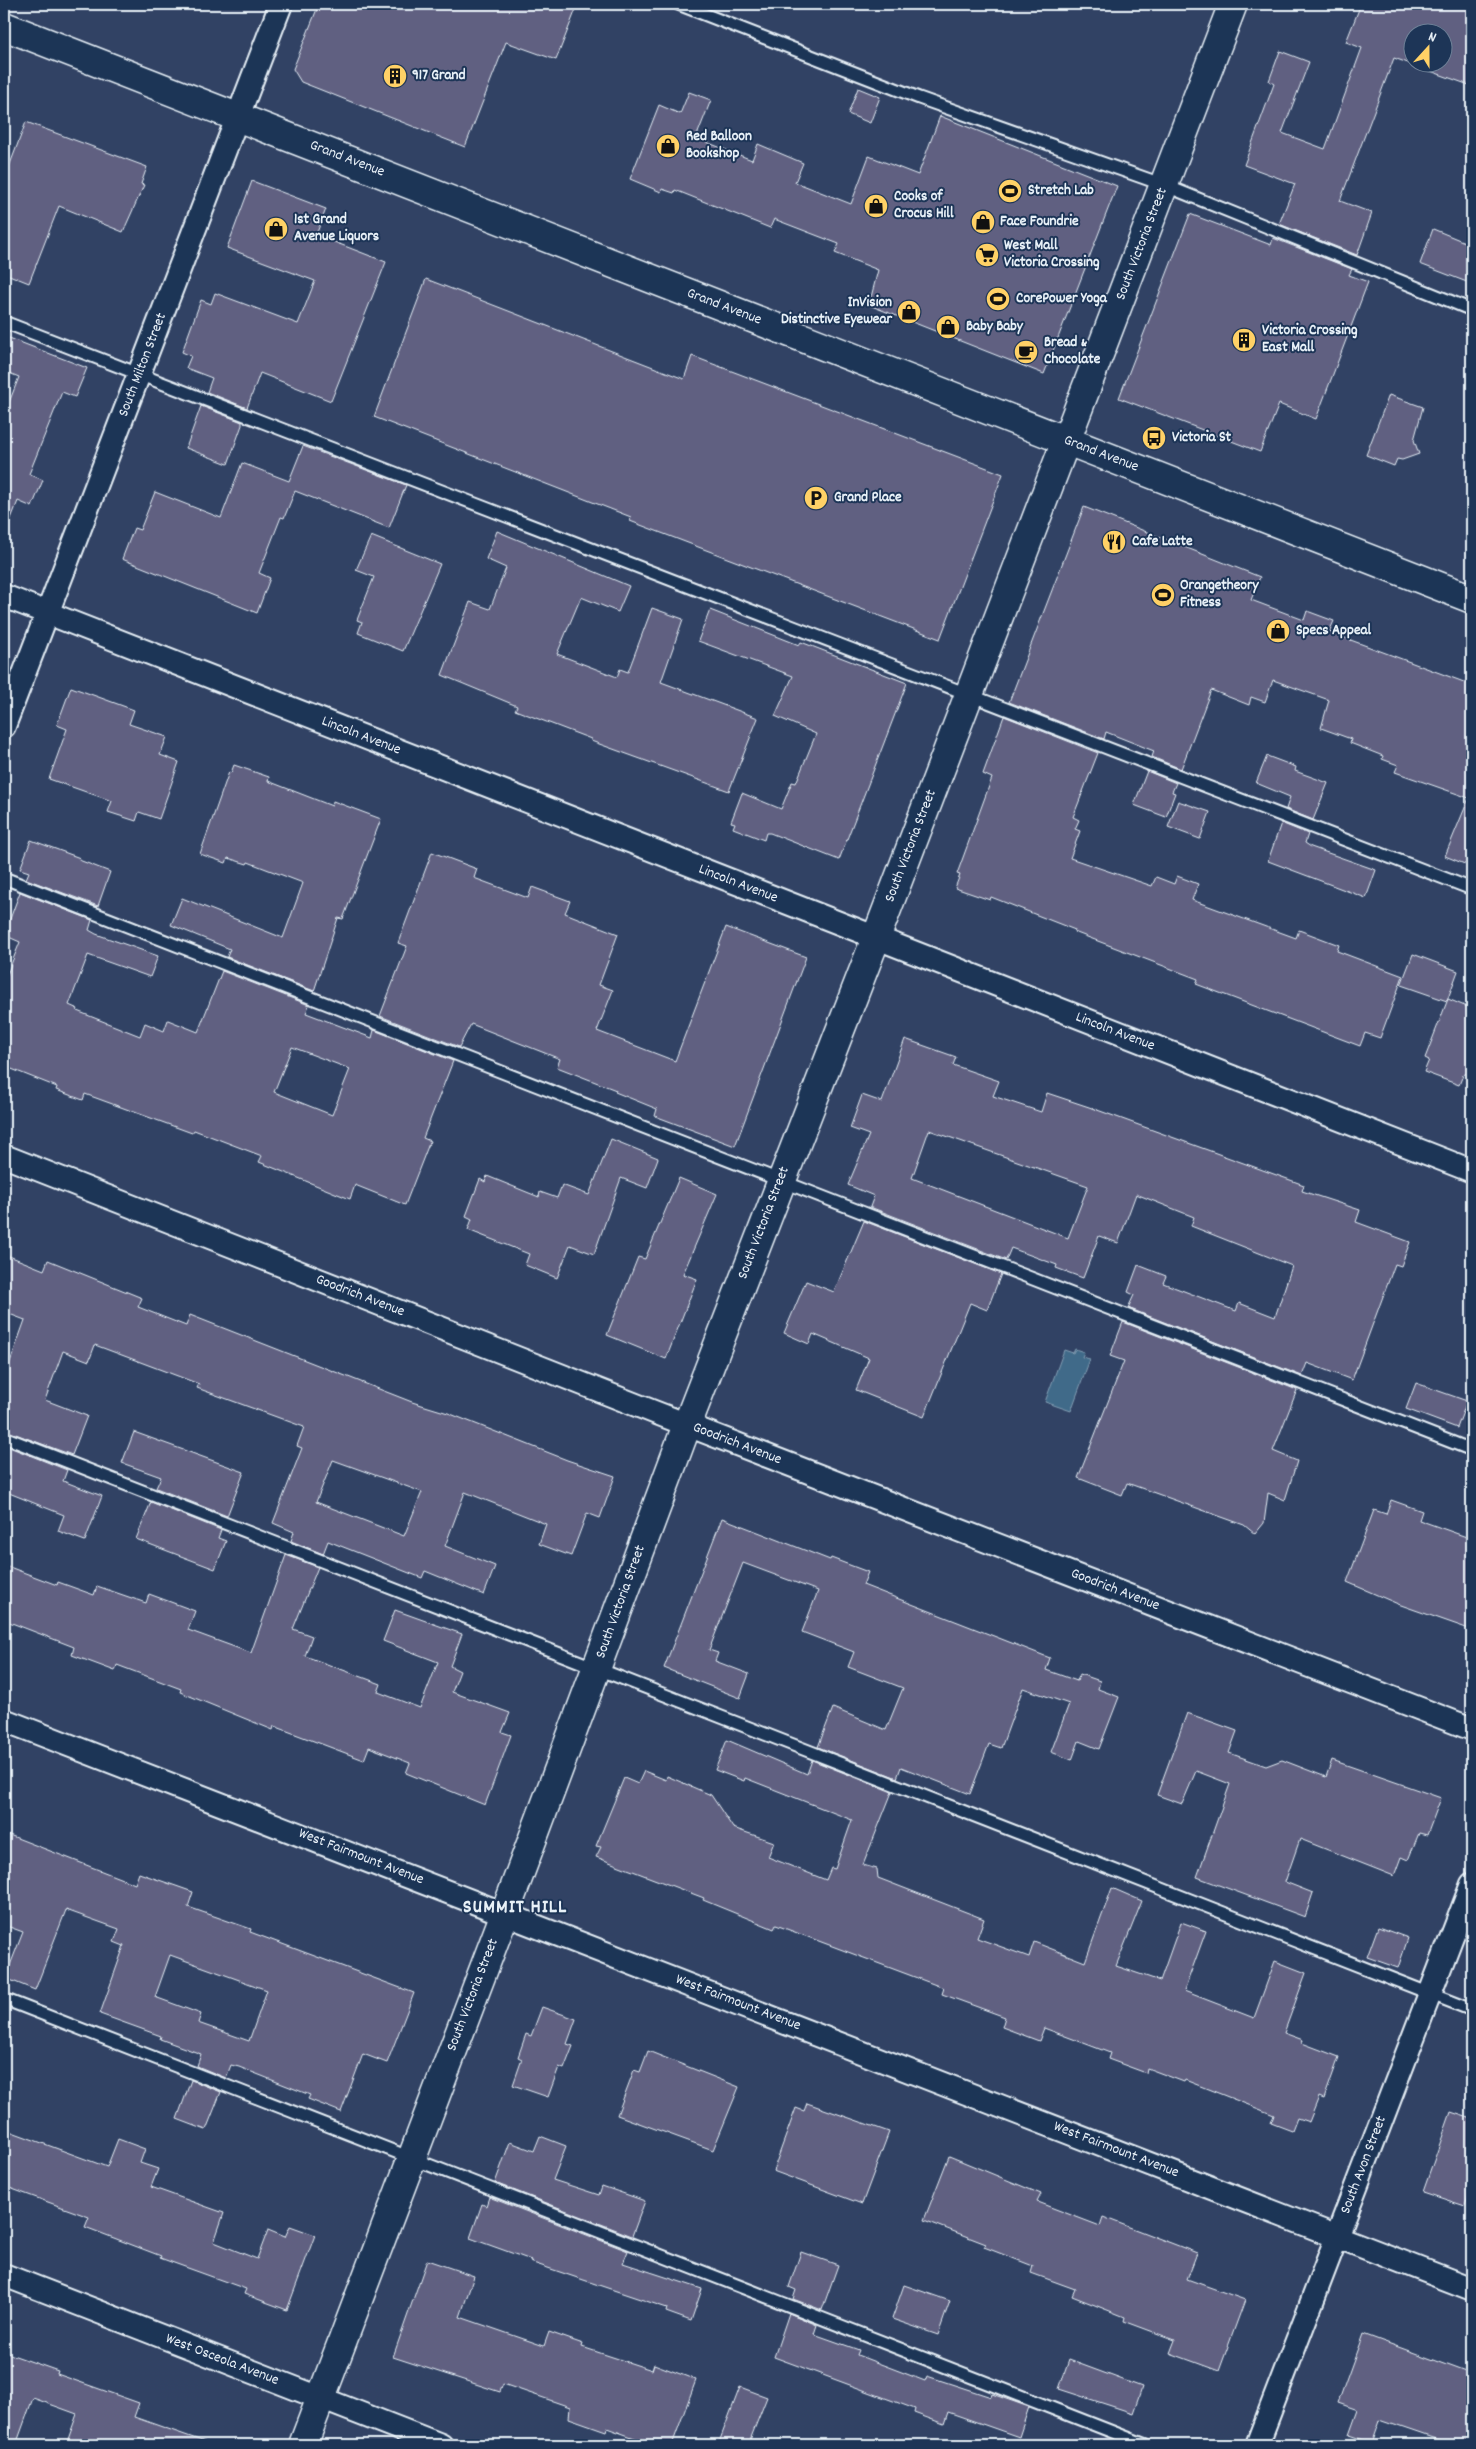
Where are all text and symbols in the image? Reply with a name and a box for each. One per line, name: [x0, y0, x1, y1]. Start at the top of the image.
north arrow: [1404, 22, 1454, 72]
text: N: [1425, 27, 1439, 48]
building icon: 917 Grand: [382, 63, 408, 89]
place label: 917 Grand: [412, 65, 465, 87]
place label: Red Balloon Bookshop: [686, 126, 752, 165]
shop icon: Red Balloon Bookshop: [655, 133, 681, 159]
street label: Grand Avenue: [306, 135, 388, 183]
sports icon: Stretch Lab: [997, 178, 1023, 204]
place label: Stretch Lab: [1028, 180, 1094, 202]
street label: South Victoria Street: [1110, 184, 1174, 304]
place label: Cooks of Crocus Hill: [894, 186, 954, 225]
shop icon: Cooks of Crocus Hill: [863, 193, 889, 219]
place label: 1st Grand Avenue Liquors: [294, 209, 379, 248]
shop icon: Face Foundrie: [970, 209, 996, 235]
place label: Face Foundrie: [1000, 211, 1079, 233]
shop icon: 1st Grand Avenue Liquors: [263, 216, 289, 242]
place label: West Mall Victoria Crossing: [1004, 235, 1100, 274]
supermarket icon: West Mall Victoria Crossing: [974, 242, 1000, 268]
street label: Grand Avenue: [683, 283, 765, 331]
sports icon: CorePower Yoga: [985, 286, 1011, 312]
place label: CorePower Yoga: [1016, 288, 1108, 310]
place label: InVision Distinctive Eyewear: [781, 292, 892, 331]
shop icon: InVision Distinctive Eyewear: [896, 299, 922, 325]
street label: South Milton Street: [113, 309, 173, 420]
shop icon: Baby Baby: [935, 314, 961, 340]
place label: Baby Baby: [966, 316, 1024, 338]
place label: Victoria Crossing East Mall: [1262, 320, 1358, 359]
building icon: Victoria Crossing East Mall: [1231, 327, 1257, 353]
place label: Bread & Chocolate: [1044, 332, 1101, 371]
cafe icon: Bread & Chocolate: [1013, 339, 1039, 365]
bus stop icon: Victoria St: [1141, 425, 1167, 451]
place label: Victoria St: [1172, 427, 1232, 449]
street label: Grand Avenue: [1060, 430, 1142, 478]
parking icon: Grand Place: [803, 485, 829, 511]
place label: Grand Place: [834, 487, 902, 509]
restaurant icon: Cafe Latte: [1101, 529, 1127, 555]
place label: Cafe Latte: [1132, 531, 1193, 553]
place label: Orangetheory Fitness: [1180, 575, 1260, 614]
sports icon: Orangetheory Fitness: [1150, 582, 1176, 608]
shop icon: Specs Appeal: [1265, 618, 1291, 644]
place label: Specs Appeal: [1296, 620, 1372, 642]
street label: Lincoln Avenue: [318, 711, 404, 761]
street label: South Victoria Street: [879, 786, 943, 906]
street label: Lincoln Avenue: [695, 859, 781, 909]
street label: Lincoln Avenue: [1072, 1007, 1158, 1057]
street label: South Victoria Street: [732, 1163, 796, 1283]
street label: Goodrich Avenue: [312, 1269, 408, 1323]
street label: Goodrich Avenue: [689, 1417, 785, 1471]
street label: South Victoria Street: [590, 1542, 652, 1662]
street label: Goodrich Avenue: [1067, 1563, 1163, 1617]
street label: West Fairmount Avenue: [295, 1823, 427, 1891]
district label: SUMMIT HILL: [463, 1894, 567, 1922]
street label: South Victoria Street: [441, 1935, 505, 2055]
street label: West Fairmount Avenue: [672, 1969, 804, 2037]
street label: South Avon Street: [1335, 2112, 1393, 2217]
street label: West Fairmount Avenue: [1050, 2116, 1182, 2184]
street label: West Osceola Avenue: [162, 2328, 282, 2392]

